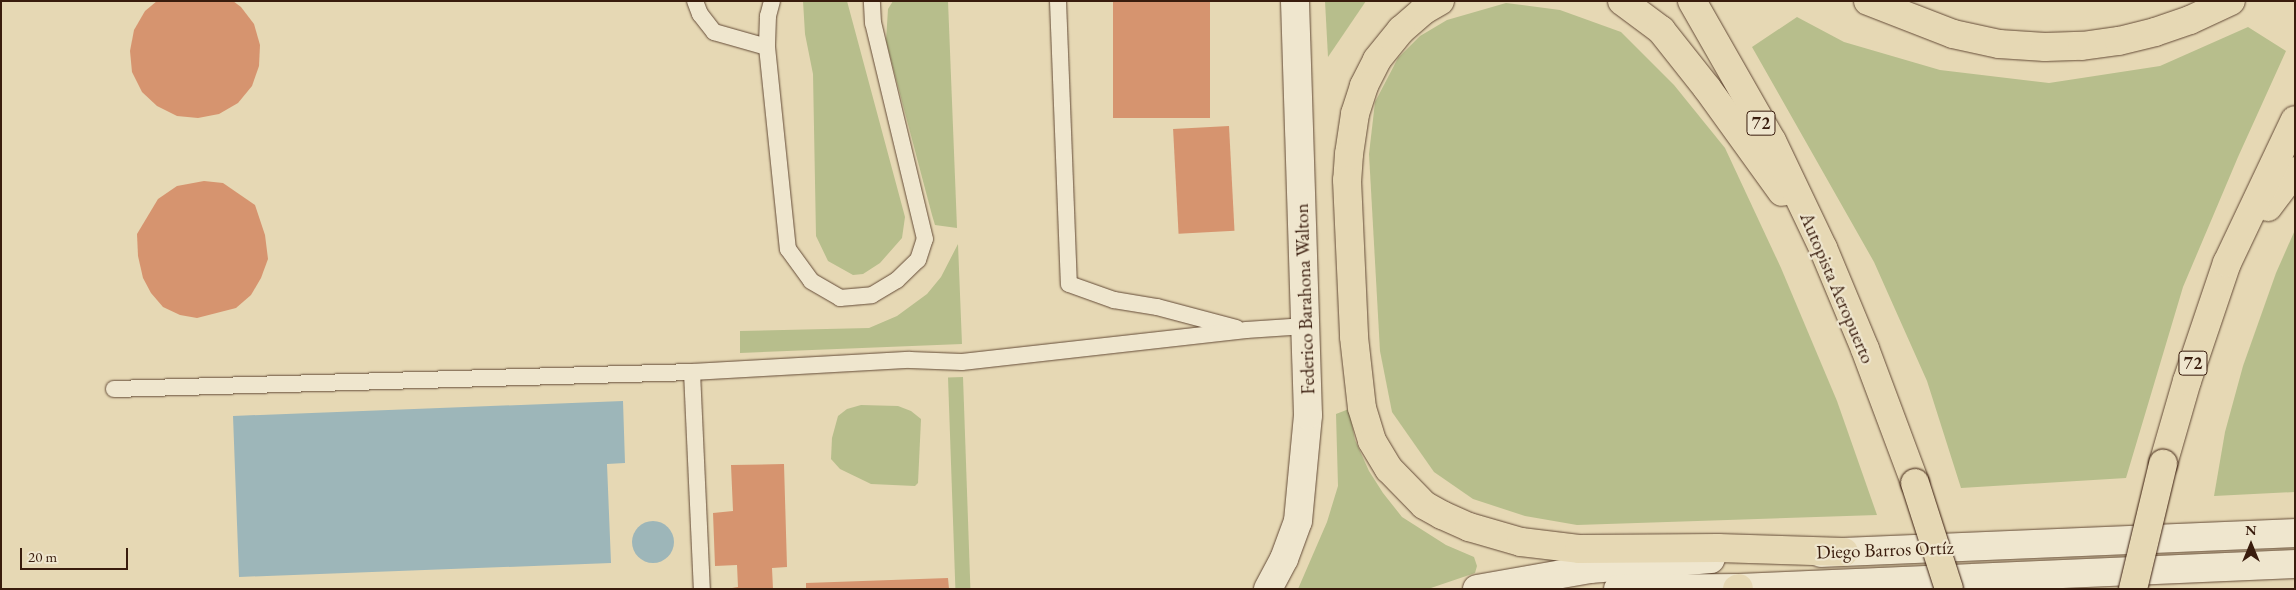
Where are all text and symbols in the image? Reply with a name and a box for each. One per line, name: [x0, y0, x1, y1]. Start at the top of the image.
road number: 72: [1746, 108, 1776, 138]
street label: Federico Barahona Walton: [1290, 203, 1320, 395]
street label: Autopista Aeropuerto: [1795, 209, 1879, 367]
road number: 72: [2178, 348, 2208, 378]
north arrow: [2226, 520, 2276, 570]
text: N: [2245, 521, 2257, 539]
street label: Diego Barros Ortíz: [1816, 536, 1954, 564]
scale bar: [22, 538, 130, 570]
text: 20 m: [28, 547, 57, 566]

